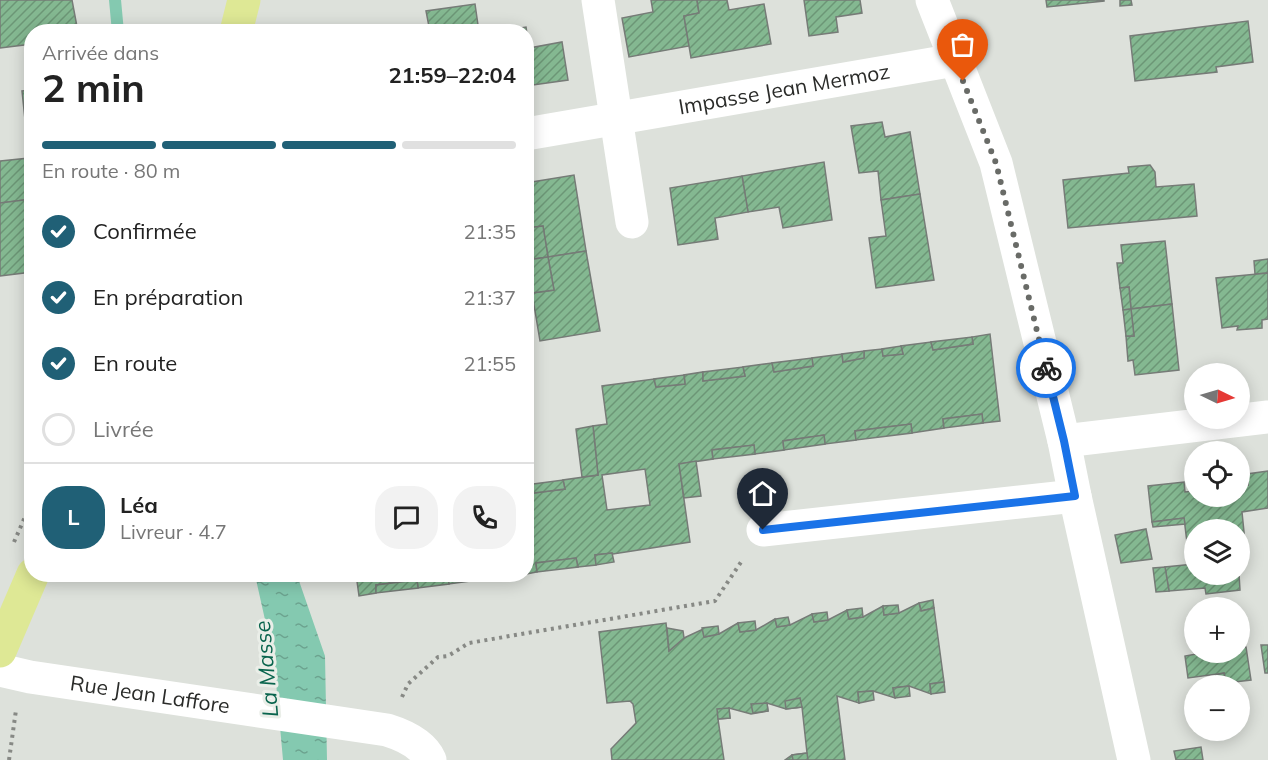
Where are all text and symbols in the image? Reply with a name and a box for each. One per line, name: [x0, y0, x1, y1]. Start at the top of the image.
pin: [937, 19, 988, 81]
icon: bag: [946, 28, 979, 61]
text: Arrivée dans: [42, 40, 159, 65]
street label: Impasse Jean Mermoz: [676, 57, 892, 119]
text: 21:59–22:04: [388, 61, 516, 89]
text: 2 min: [42, 63, 145, 112]
text: En route · 80 m: [42, 158, 180, 183]
icon: check: [42, 215, 75, 248]
text: Confirmée: [93, 217, 197, 245]
text: 21:35: [463, 219, 516, 244]
icon: check: [42, 281, 75, 314]
text: En préparation: [93, 283, 243, 311]
text: 21:37: [463, 285, 516, 310]
courier: [1016, 338, 1076, 398]
icon: check: [42, 347, 75, 380]
text: En route: [93, 349, 177, 377]
text: 21:55: [463, 351, 516, 376]
icon: bike: [1030, 352, 1063, 385]
north arrow: [1184, 363, 1250, 429]
map controls: [1184, 363, 1250, 741]
text: Livrée: [93, 415, 154, 443]
button: locate: [1184, 441, 1250, 507]
pin: [737, 468, 788, 530]
icon: home: [746, 477, 779, 510]
button: chat: [375, 486, 438, 549]
button: phone: [453, 486, 516, 549]
text: Léa: [120, 491, 158, 519]
text: L: [67, 503, 80, 531]
text: Livreur · 4.7: [120, 519, 227, 544]
button: layers: [1184, 519, 1250, 585]
button: +: [1184, 597, 1250, 663]
water label: La Masse: [248, 620, 284, 718]
street label: Rue Jean Laffore: [69, 669, 232, 718]
button: −: [1184, 675, 1250, 741]

